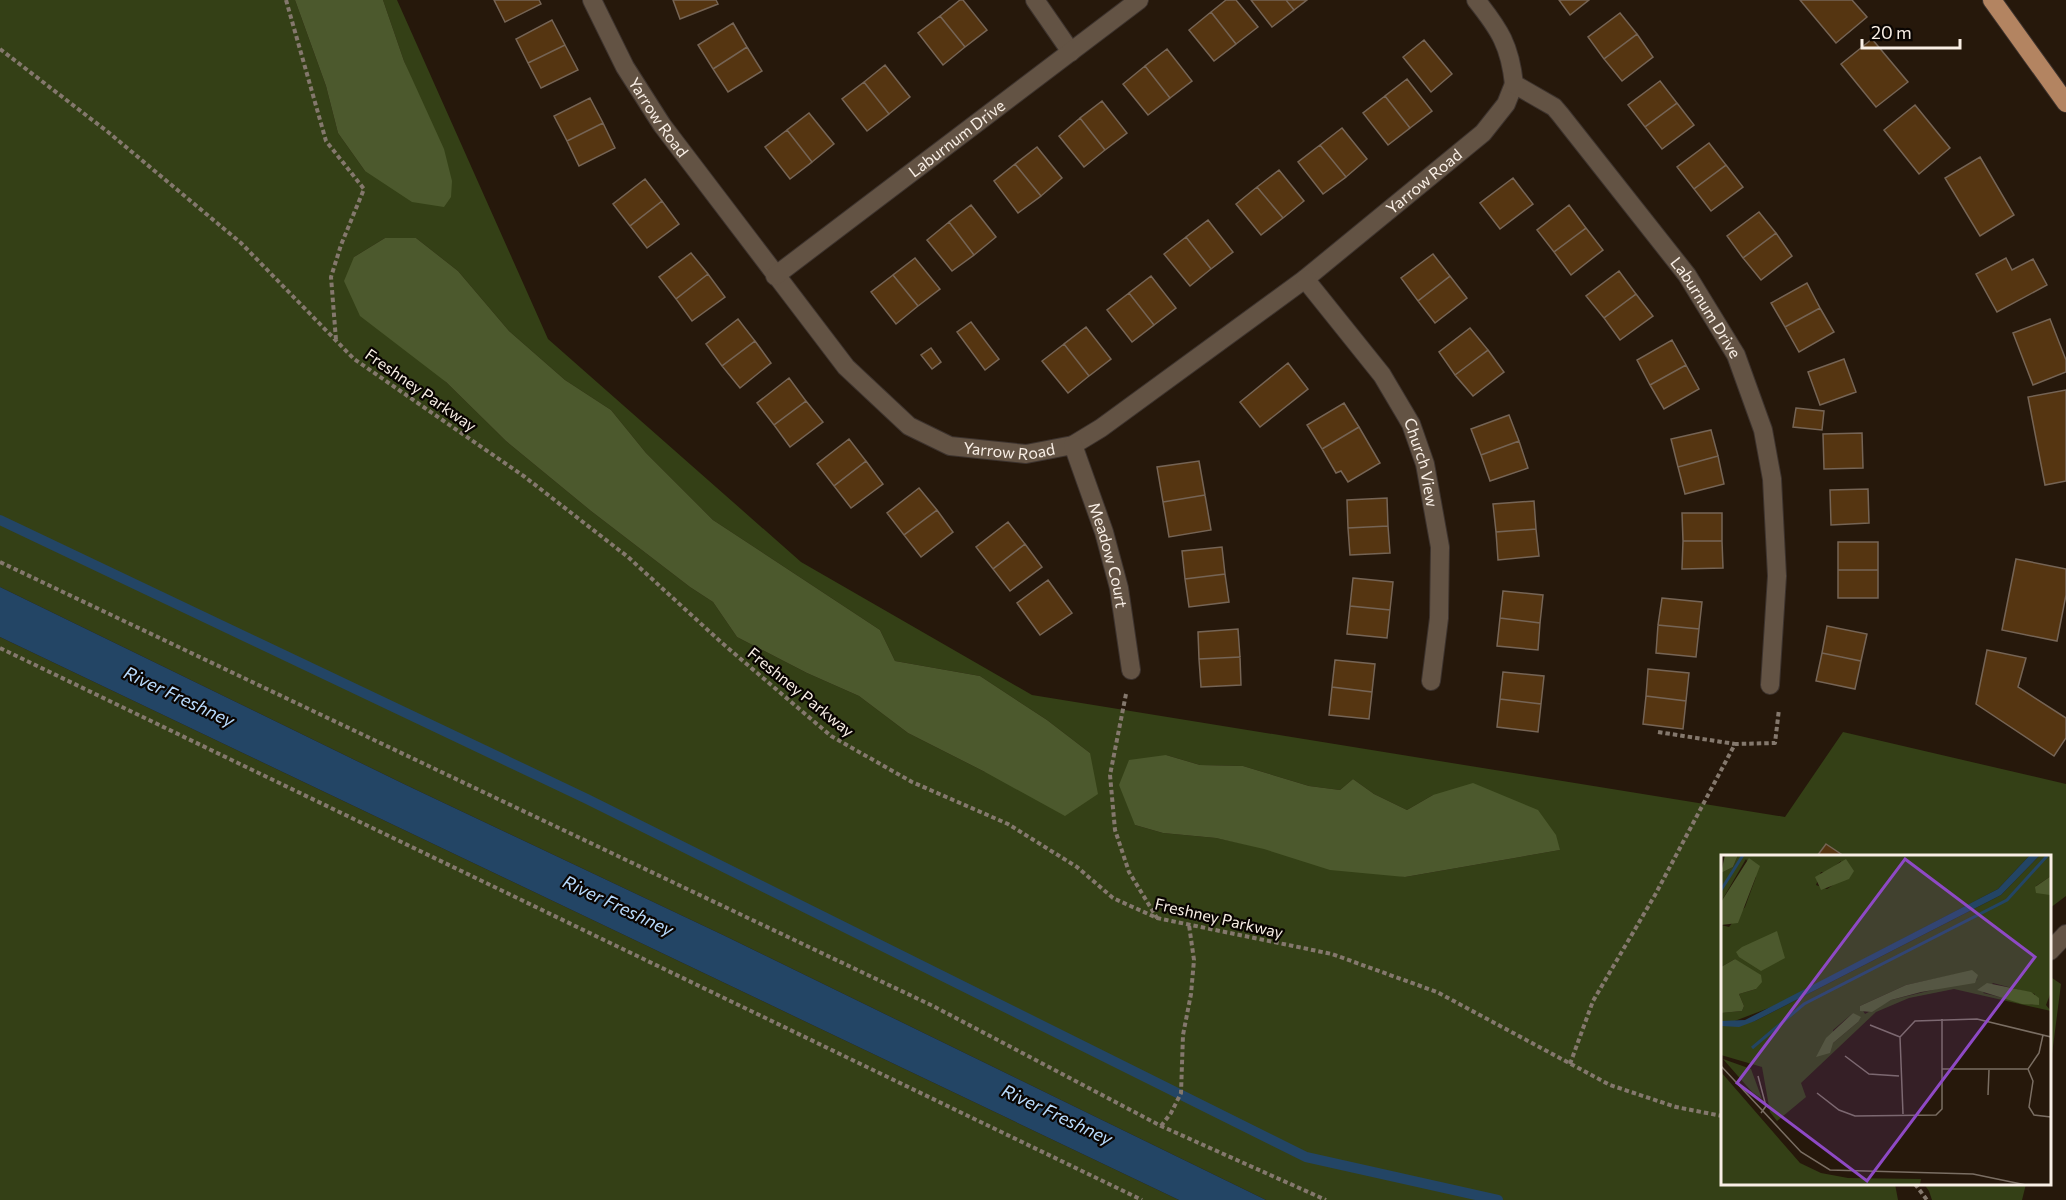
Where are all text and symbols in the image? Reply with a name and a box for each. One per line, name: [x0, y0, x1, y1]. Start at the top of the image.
scale bar: [1862, 12, 1960, 50]
text: 20 m: [1871, 21, 1912, 43]
street label: Yarrow Road: [625, 74, 693, 160]
street label: Laburnum Drive: [904, 95, 1008, 181]
street label: Yarrow Road: [1382, 144, 1465, 218]
street label: Laburnum Drive: [1667, 253, 1746, 361]
street label: Freshney Parkway: [362, 344, 481, 435]
street label: Church View: [1400, 414, 1443, 508]
street label: Yarrow Road: [962, 437, 1056, 463]
street label: Meadow Court: [1085, 500, 1132, 610]
street label: Freshney Parkway: [744, 643, 858, 740]
water label: River Freshney: [121, 661, 239, 732]
inset map: [1721, 855, 2051, 1185]
water label: River Freshney: [560, 870, 678, 941]
street label: Freshney Parkway: [1153, 893, 1285, 942]
water label: River Freshney: [999, 1079, 1117, 1150]

